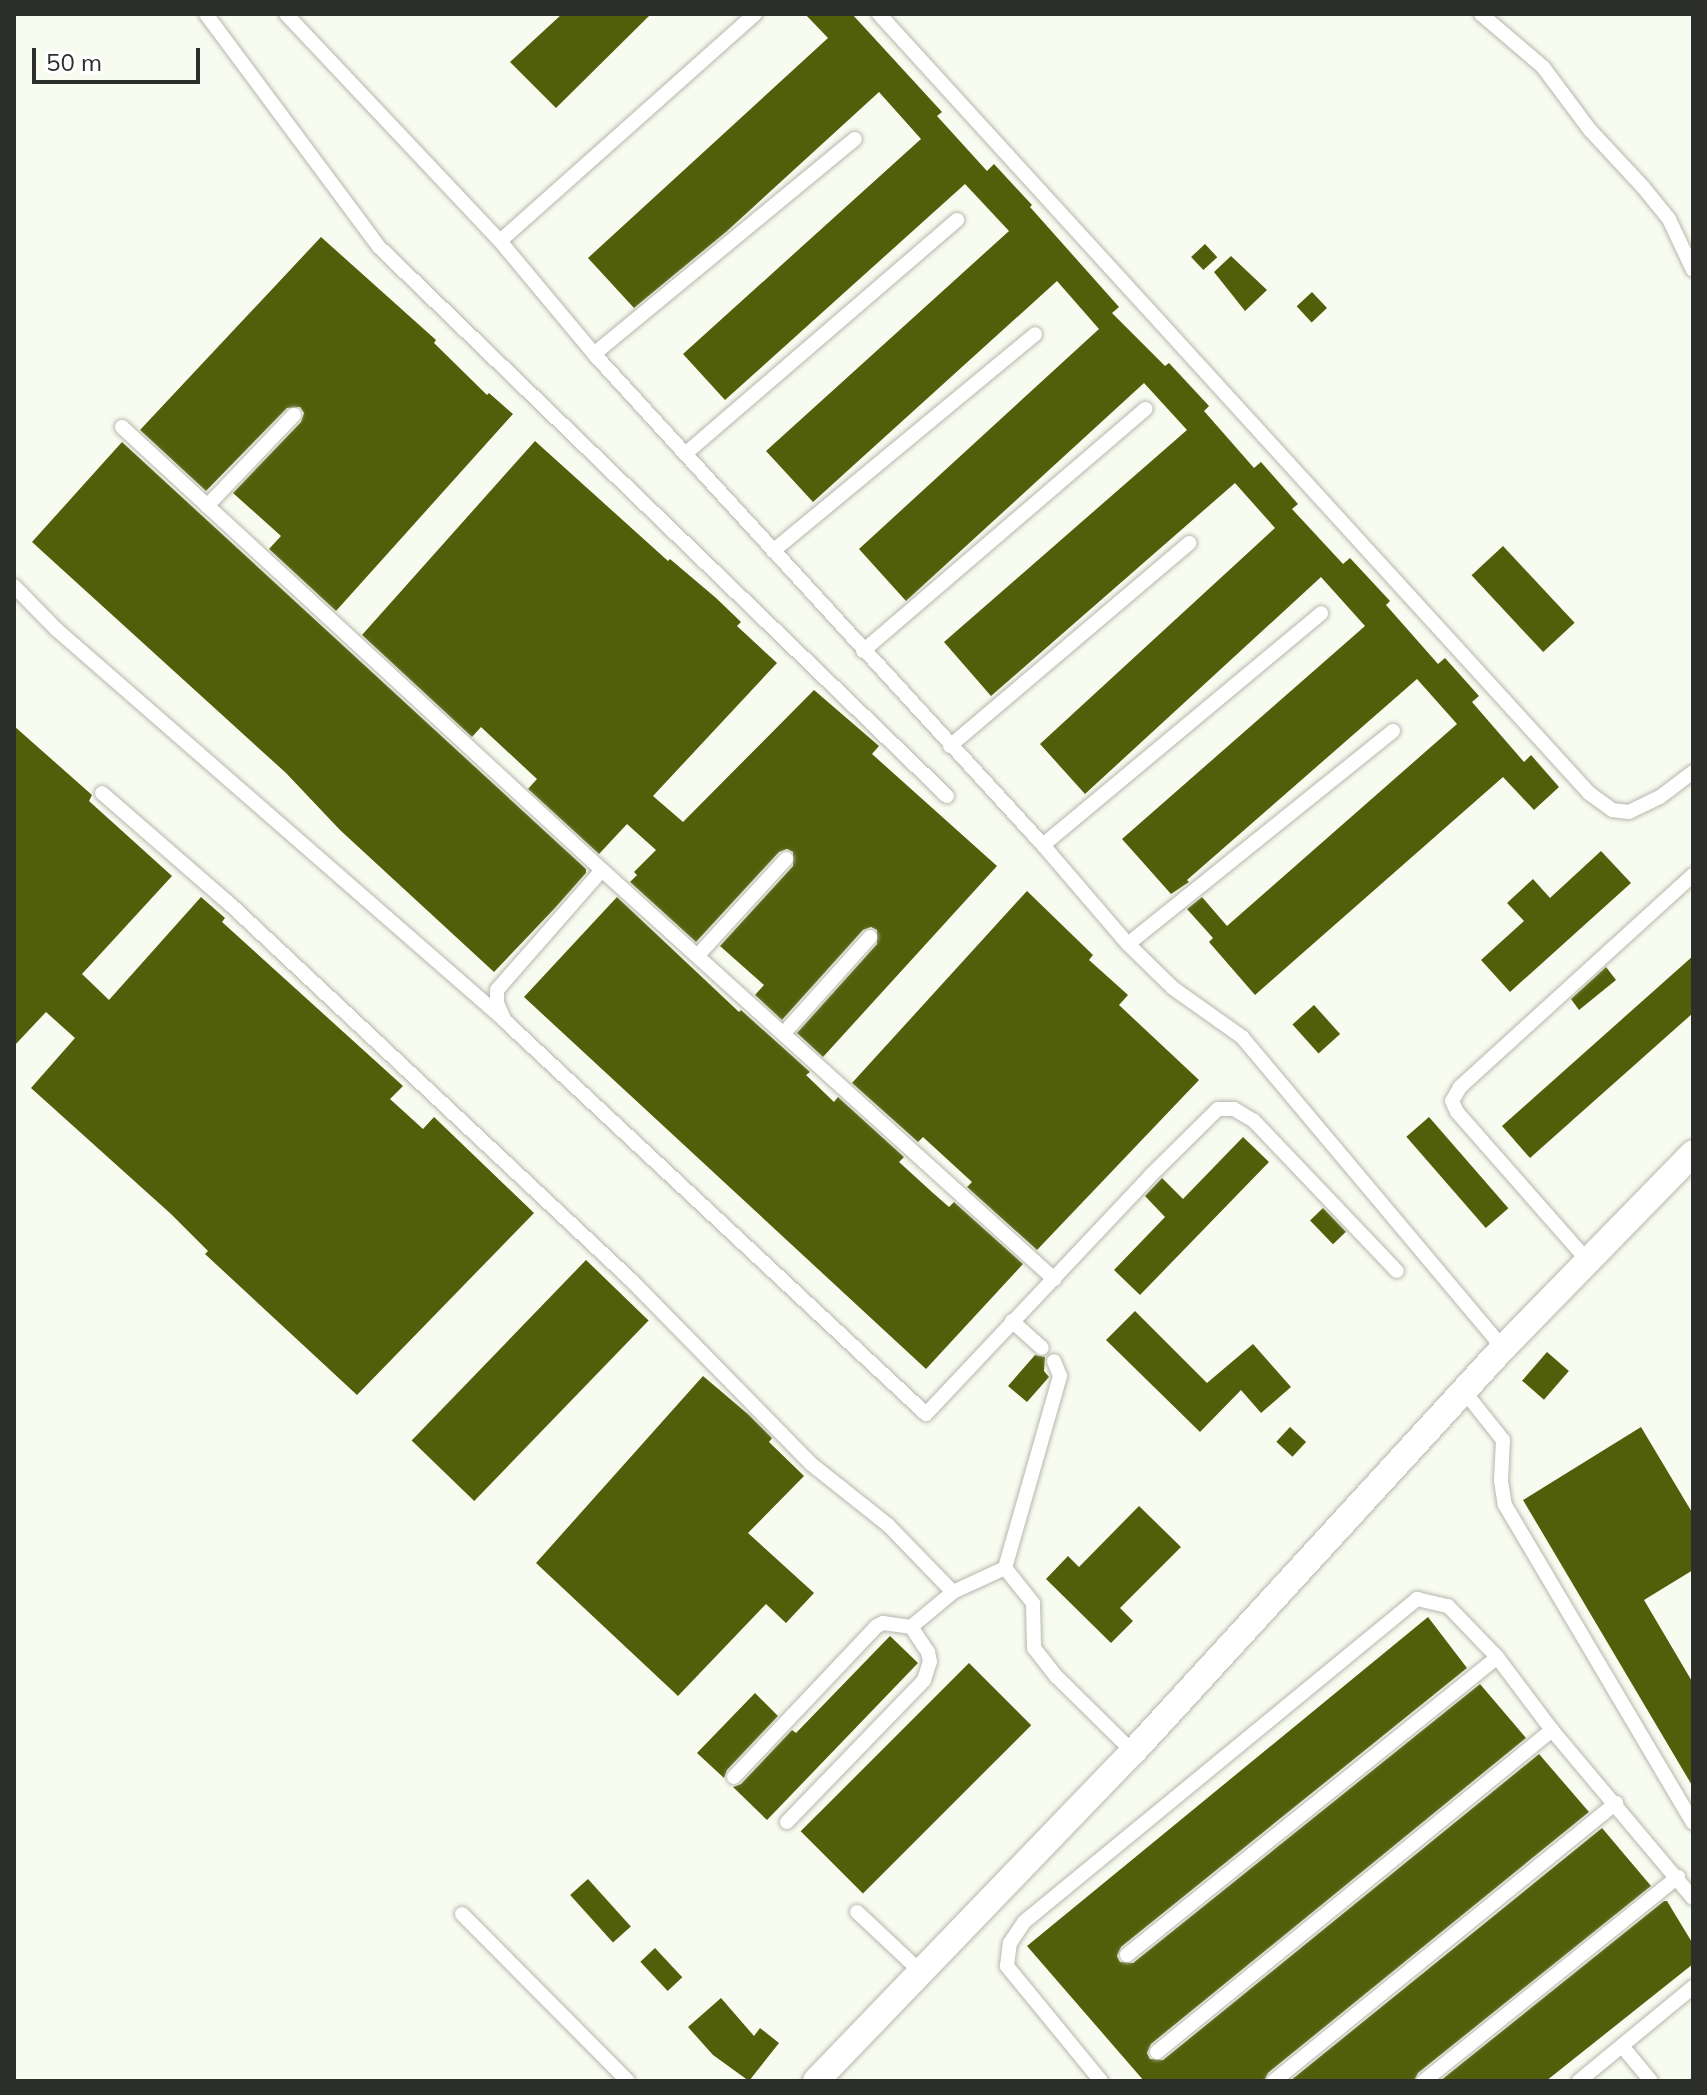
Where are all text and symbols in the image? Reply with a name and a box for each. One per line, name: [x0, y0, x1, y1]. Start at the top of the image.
scale bar: [36, 32, 204, 82]
text: 50 m: [46, 47, 102, 77]

